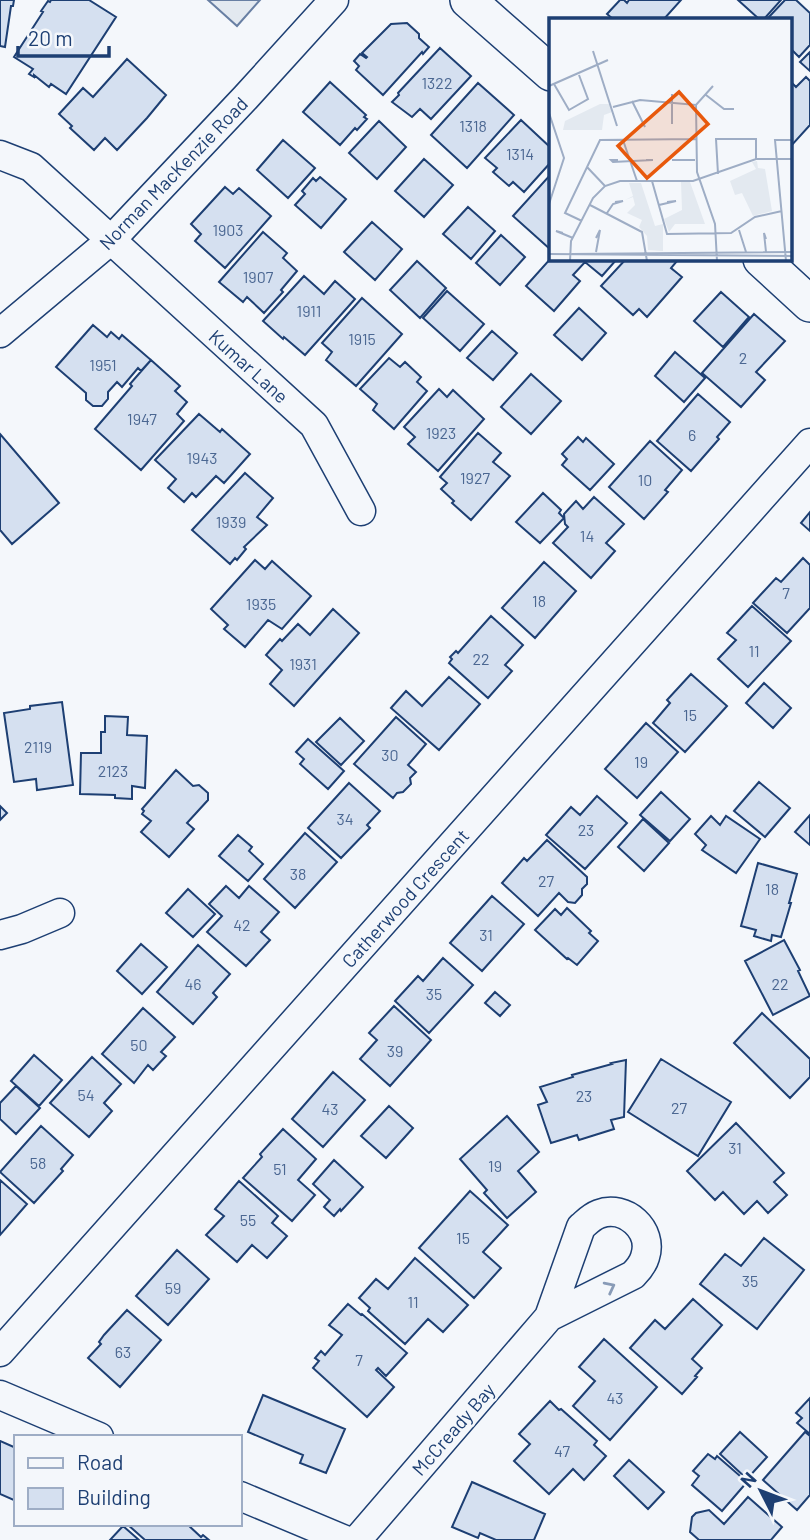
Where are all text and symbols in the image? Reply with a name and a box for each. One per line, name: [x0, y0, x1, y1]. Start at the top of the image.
scale bar: [18, 14, 108, 58]
inset map: [549, 18, 792, 261]
text: 20 m: [28, 25, 73, 50]
house number: 1322: [422, 73, 453, 92]
street label: Norman MacKenzie Road: [94, 92, 252, 254]
house number: 1318: [459, 116, 487, 135]
house number: 1314: [506, 144, 534, 163]
house number: 1903: [212, 220, 244, 239]
house number: 1907: [243, 267, 274, 286]
house number: 1911: [297, 301, 321, 320]
street label: Kumar Lane: [205, 324, 293, 408]
house number: 1915: [348, 329, 376, 348]
house number: 2: [739, 348, 747, 367]
house number: 1951: [89, 355, 117, 374]
house number: 1947: [127, 409, 157, 428]
house number: 1923: [426, 423, 456, 442]
house number: 6: [688, 425, 696, 444]
house number: 1943: [187, 448, 218, 467]
house number: 1927: [460, 468, 490, 487]
house number: 10: [638, 470, 652, 489]
house number: 1939: [216, 512, 246, 531]
house number: 14: [580, 526, 594, 545]
house number: 7: [782, 583, 790, 602]
house number: 18: [532, 591, 546, 610]
house number: 1935: [246, 594, 276, 613]
house number: 11: [748, 641, 760, 660]
house number: 22: [472, 649, 490, 668]
house number: 1931: [289, 654, 317, 673]
house number: 15: [683, 705, 697, 724]
house number: 2119: [24, 737, 52, 756]
house number: 30: [381, 745, 399, 764]
house number: 19: [634, 752, 648, 771]
house number: 2123: [98, 761, 128, 780]
house number: 34: [336, 809, 354, 828]
house number: 23: [578, 820, 594, 839]
street label: Catherwood Crescent: [337, 824, 473, 972]
house number: 38: [290, 864, 306, 883]
house number: 27: [538, 871, 554, 890]
house number: 18: [765, 879, 779, 898]
house number: 42: [233, 915, 251, 934]
house number: 31: [479, 925, 493, 944]
house number: 46: [184, 974, 202, 993]
house number: 22: [771, 974, 789, 993]
house number: 35: [426, 984, 442, 1003]
house number: 50: [130, 1035, 148, 1054]
house number: 39: [387, 1041, 403, 1060]
house number: 54: [77, 1085, 95, 1104]
house number: 23: [576, 1086, 592, 1105]
house number: 27: [671, 1098, 687, 1117]
house number: 43: [321, 1099, 339, 1118]
house number: 31: [728, 1138, 742, 1157]
house number: 58: [30, 1153, 46, 1172]
house number: 19: [488, 1156, 502, 1175]
house number: 51: [273, 1159, 287, 1178]
house number: 55: [240, 1210, 256, 1229]
house number: 15: [456, 1228, 470, 1247]
house number: 35: [742, 1271, 758, 1290]
house number: 59: [165, 1278, 181, 1297]
one-way arrow: [603, 1281, 615, 1295]
house number: 11: [407, 1292, 419, 1311]
house number: 63: [115, 1342, 131, 1361]
house number: 7: [355, 1350, 363, 1369]
street label: McCready Bay: [407, 1378, 499, 1480]
house number: 43: [606, 1388, 624, 1407]
legend: [14, 1435, 242, 1526]
house number: 47: [554, 1441, 570, 1460]
text: Road: [77, 1449, 123, 1474]
north arrow: [726, 1456, 796, 1526]
text: N: [735, 1467, 761, 1492]
text: Building: [77, 1484, 151, 1509]

